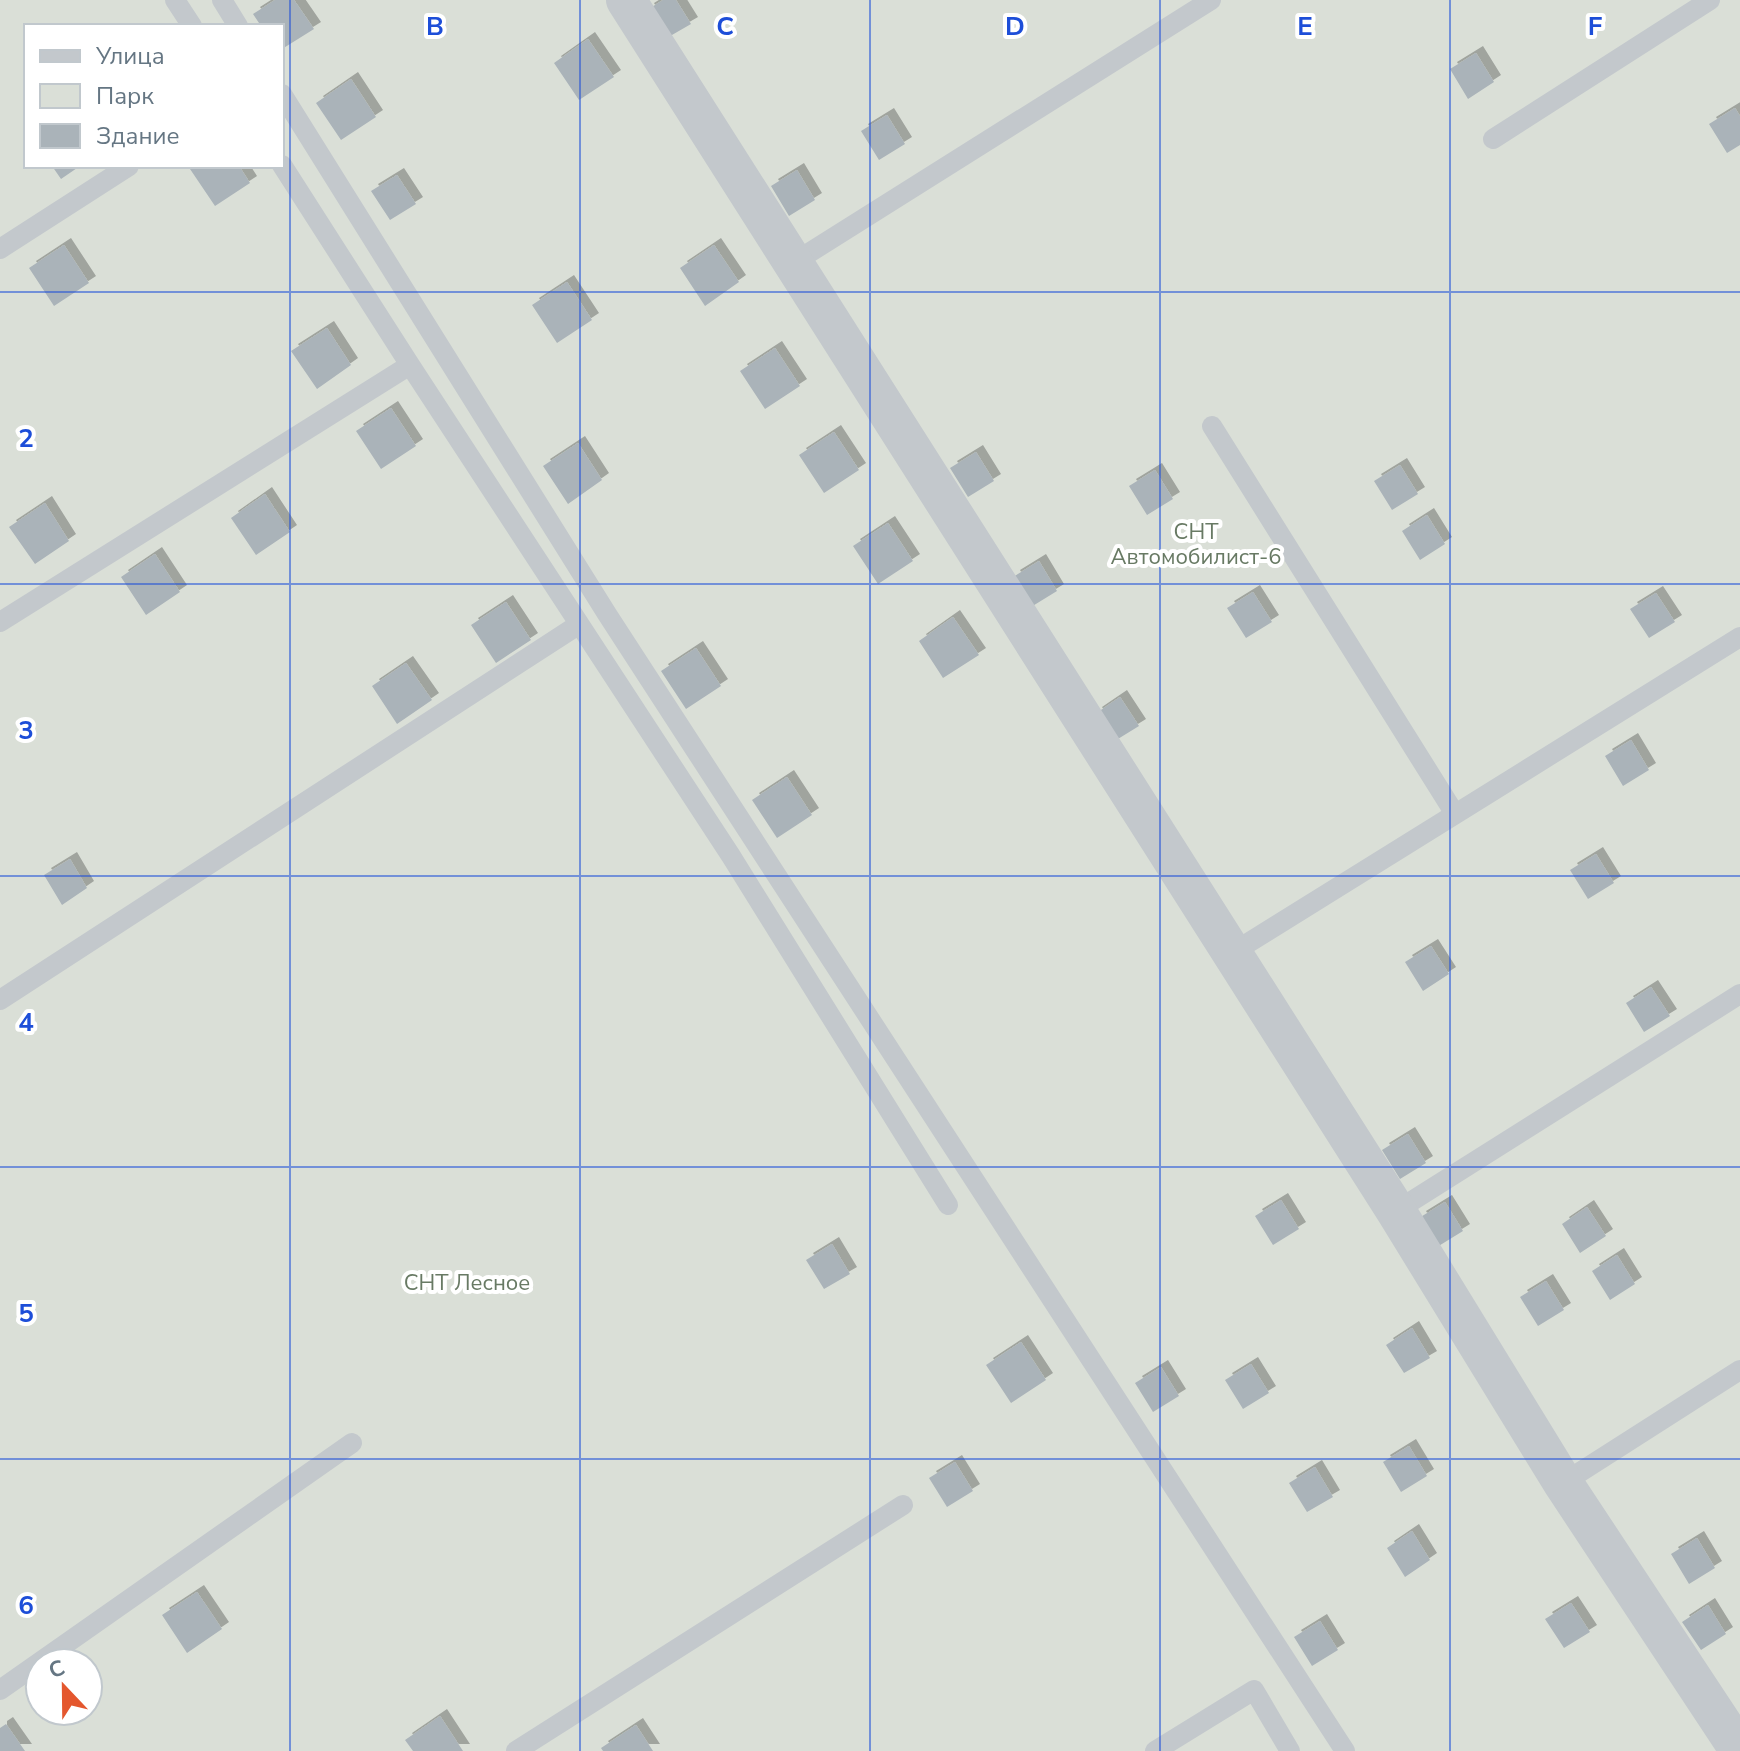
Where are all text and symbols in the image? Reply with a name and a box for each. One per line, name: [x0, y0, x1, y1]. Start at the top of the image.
text: B: [426, 9, 444, 44]
text: C: [716, 9, 734, 44]
text: D: [1005, 9, 1025, 44]
text: E: [1297, 9, 1313, 44]
text: F: [1588, 9, 1602, 44]
legend: [24, 24, 284, 168]
text: Улица: [95, 40, 165, 72]
text: Парк: [96, 80, 154, 112]
text: Здание: [96, 120, 180, 152]
text: 2: [18, 421, 34, 456]
park label: СНТ Автомобилист-6: [1111, 517, 1281, 572]
text: 3: [18, 713, 34, 748]
text: 4: [18, 1005, 34, 1040]
park label: СНТ Лесное: [404, 1268, 530, 1298]
text: 5: [18, 1296, 34, 1331]
text: 6: [18, 1588, 34, 1623]
north arrow: [24, 1647, 104, 1727]
text: С: [44, 1653, 69, 1686]

